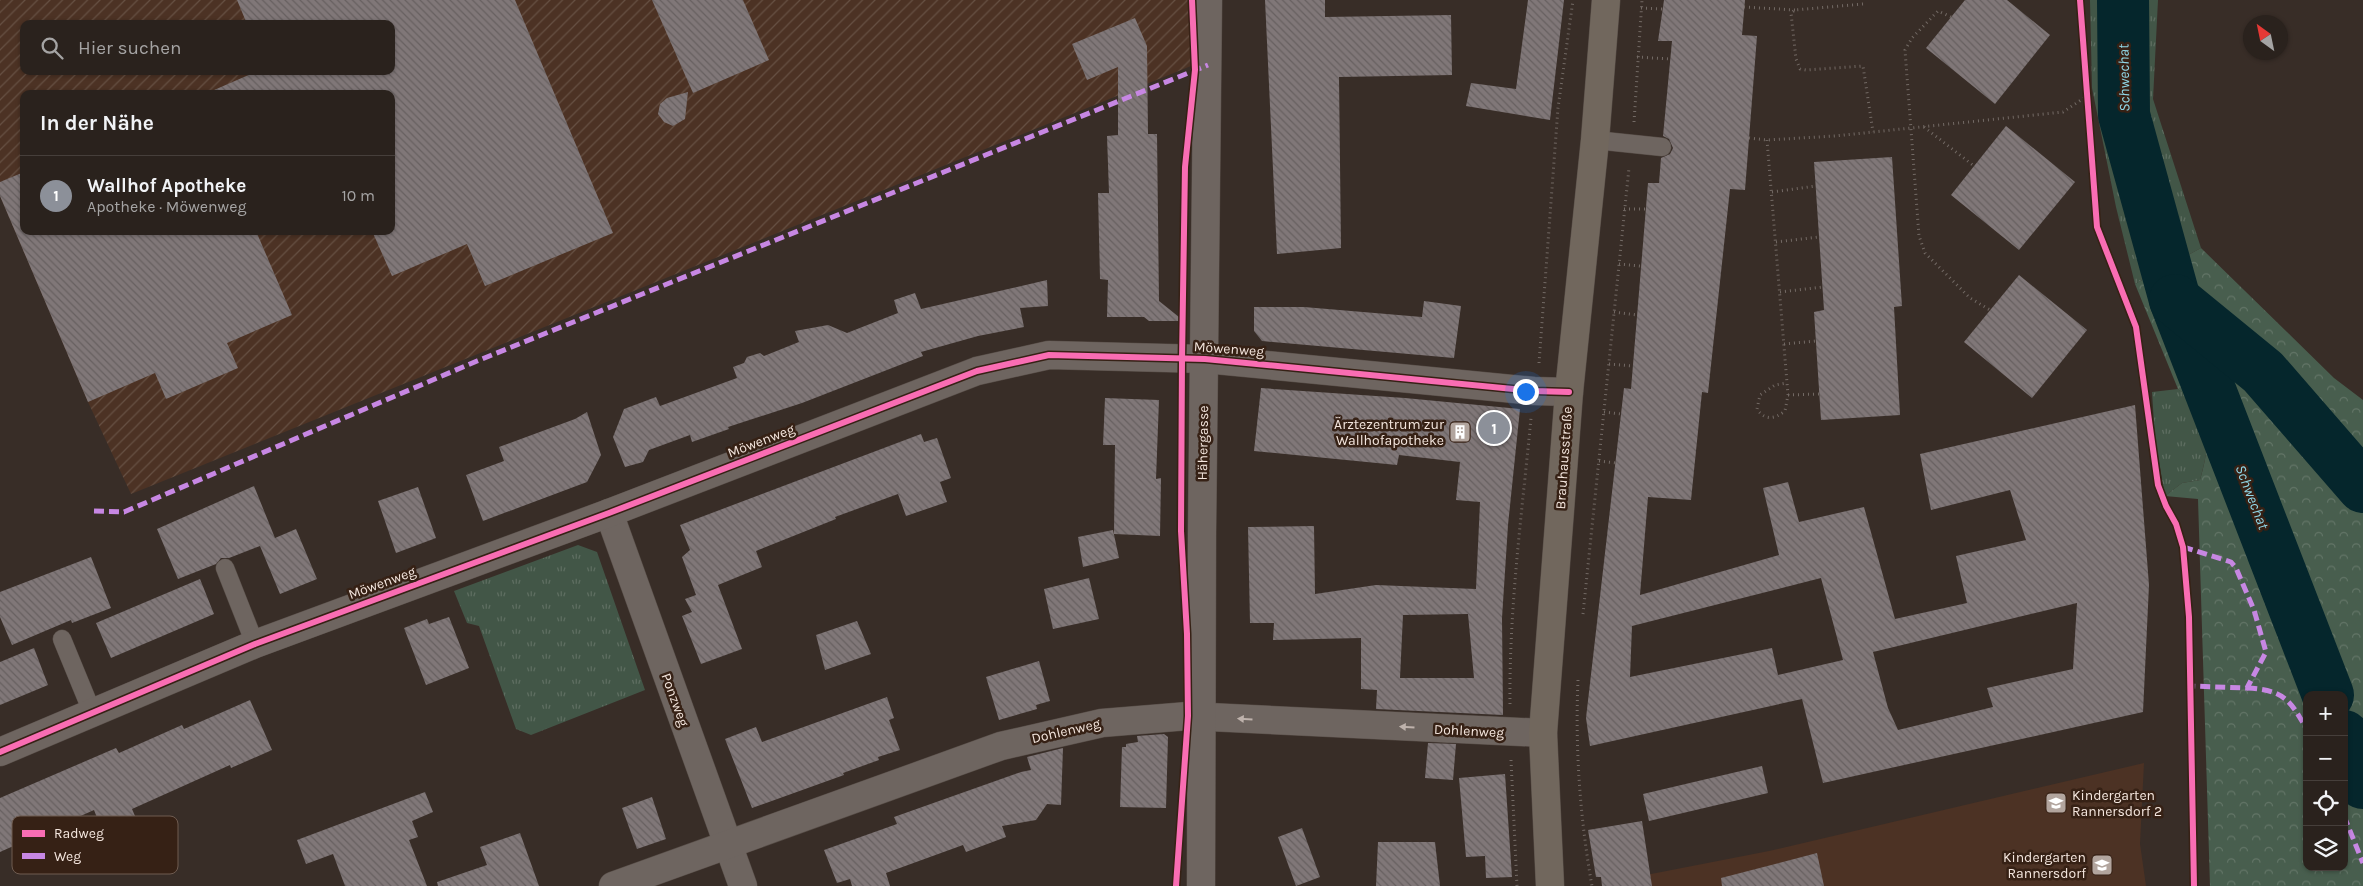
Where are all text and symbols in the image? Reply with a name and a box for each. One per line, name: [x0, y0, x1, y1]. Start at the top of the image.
north arrow: [2243, 15, 2288, 60]
search box: [20, 20, 395, 75]
icon: search: [38, 34, 66, 62]
text: Hier suchen: [78, 37, 181, 59]
water label: Schwechat: [2114, 43, 2134, 112]
text: In der Nähe: [40, 111, 154, 135]
text: Wallhof Apotheke: [87, 175, 246, 197]
text: 1: [53, 186, 59, 205]
text: 10 m: [341, 186, 375, 205]
text: Apotheke · Möwenweg: [87, 197, 246, 216]
street label: Möwenweg: [1193, 338, 1265, 360]
your location: [1513, 379, 1539, 405]
street label: Hähergasse: [1194, 405, 1212, 481]
street label: Brauhausstraße: [1552, 406, 1576, 510]
pin: 1: [1478, 409, 1510, 447]
place label: Ärztezentrum zur Wallhofapotheke: [1334, 416, 1445, 449]
street label: Möwenweg: [725, 420, 797, 462]
building icon: Ärztezentrum zur Wallhofapotheke: [1448, 420, 1472, 444]
water label: Schwechat: [2231, 462, 2273, 533]
street label: Möwenweg: [346, 563, 418, 603]
street label: Ponzweg: [657, 671, 693, 729]
map controls: [2303, 691, 2348, 871]
button: +: [2303, 691, 2348, 736]
street label: Dohlenweg: [1030, 715, 1102, 747]
one-way arrow: [1236, 715, 1252, 723]
street label: Dohlenweg: [1434, 721, 1505, 741]
one-way arrow: [1399, 723, 1415, 731]
button: −: [2303, 736, 2348, 781]
button: locate: [2303, 781, 2348, 826]
place label: Kindergarten Rannersdorf 2: [2072, 787, 2162, 820]
school or university icon: Kindergarten Rannersdorf 2: [2044, 791, 2068, 815]
legend: [12, 816, 178, 874]
text: Radweg: [54, 825, 104, 842]
button: layers: [2303, 826, 2348, 871]
text: Weg: [54, 848, 81, 865]
place label: Kindergarten Rannersdorf: [2003, 849, 2086, 882]
school or university icon: Kindergarten Rannersdorf: [2090, 853, 2114, 877]

